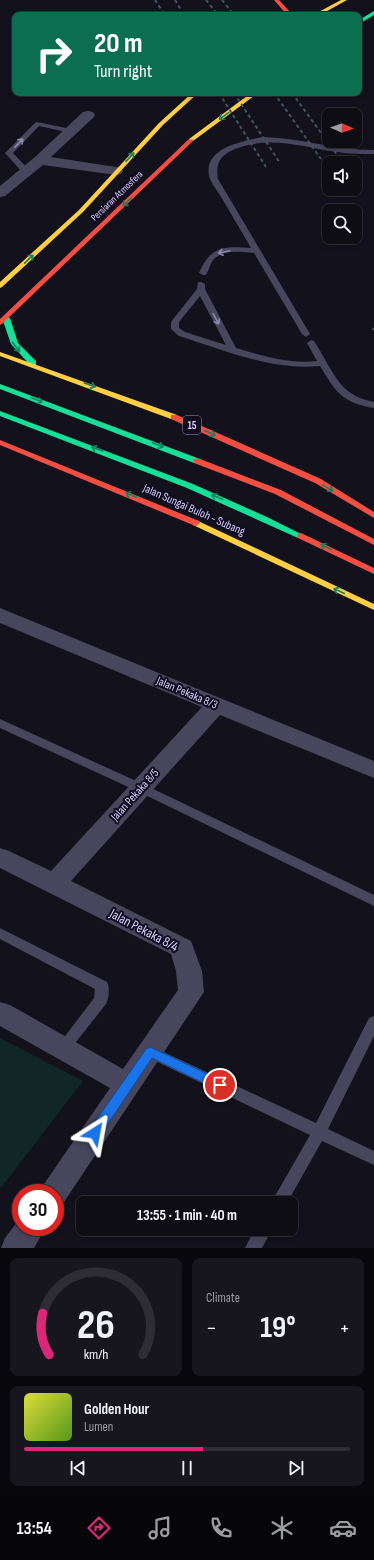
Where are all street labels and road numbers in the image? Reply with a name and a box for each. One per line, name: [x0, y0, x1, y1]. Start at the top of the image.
street label: Persiaran Atmosfera: [89, 168, 146, 224]
road number: 15: [183, 416, 201, 434]
street label: Jalan Sungai Buloh - Subang: [140, 480, 248, 539]
street label: Jalan Pekaka 8/3: [153, 673, 220, 713]
street label: Jalan Pekaka 8/5: [107, 766, 162, 825]
street label: Jalan Pekaka 8/4: [106, 904, 181, 955]

